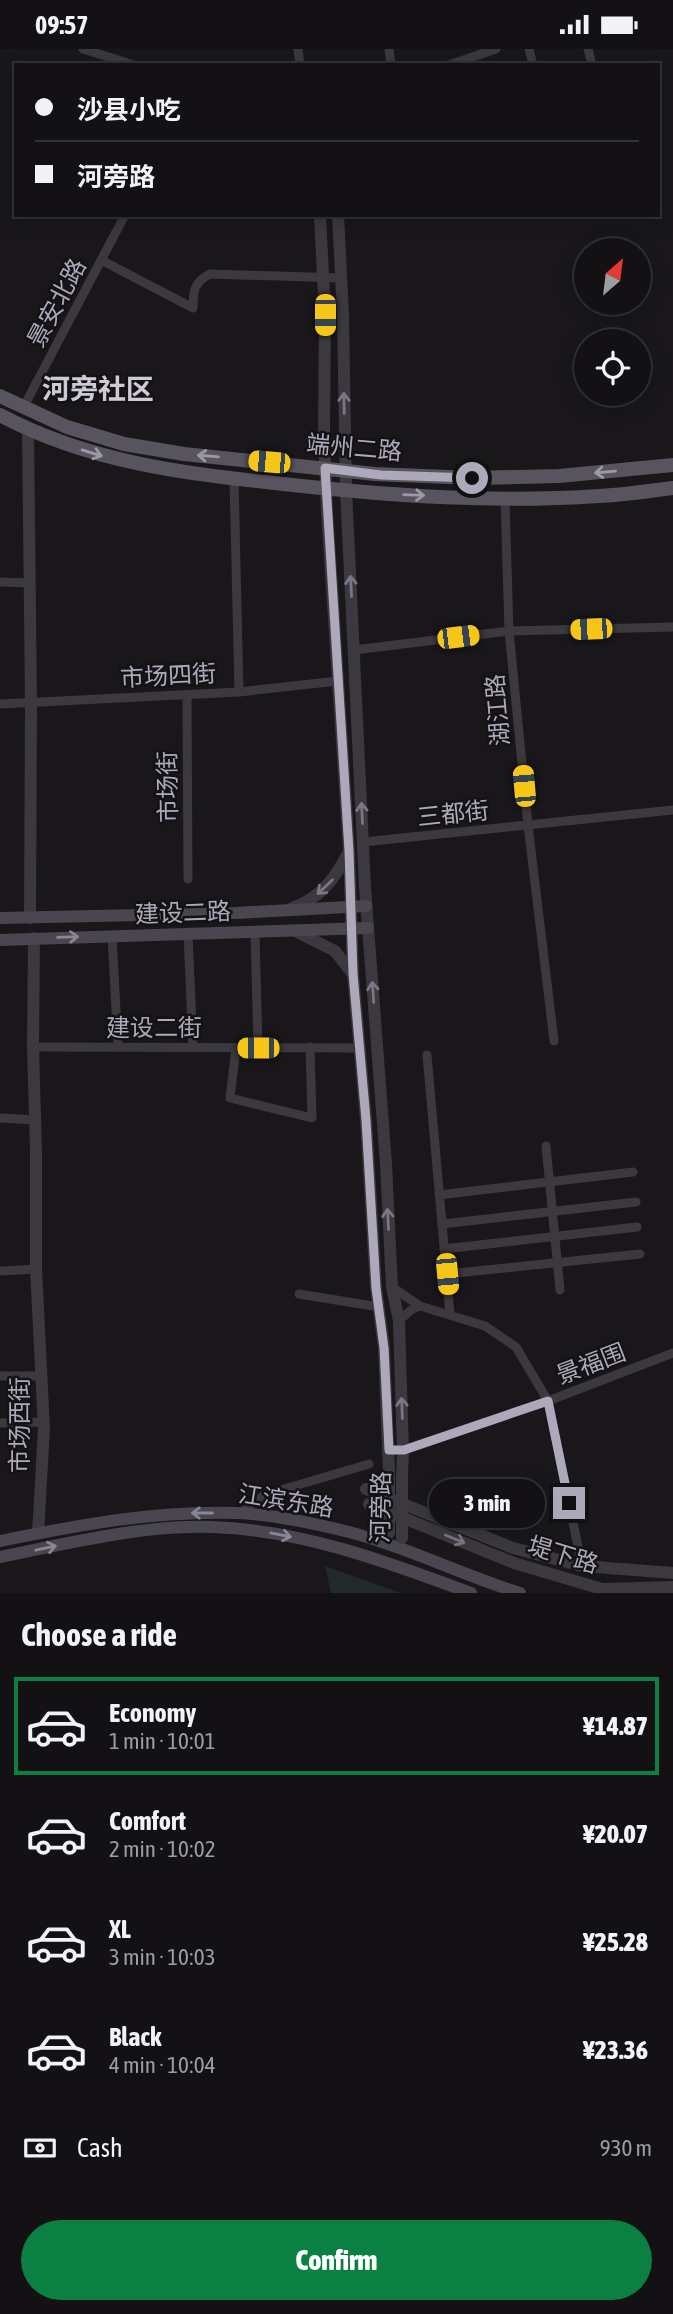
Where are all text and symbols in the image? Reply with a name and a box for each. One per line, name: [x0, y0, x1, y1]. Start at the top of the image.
text: 09:57: [35, 10, 89, 40]
text: 沙县小吃: [77, 95, 181, 125]
text: 河旁路: [77, 162, 155, 192]
north arrow: [574, 238, 651, 315]
map controls: [574, 238, 651, 406]
street label: 景安北路: [22, 254, 91, 351]
car: [315, 294, 336, 336]
button: locate: [574, 329, 651, 406]
district label: 河旁社区: [42, 373, 154, 405]
one-way arrow: [337, 391, 351, 414]
street label: 端州二路: [305, 430, 403, 465]
one-way arrow: [81, 447, 103, 460]
one-way arrow: [198, 449, 220, 462]
car: [248, 450, 291, 474]
route start: [456, 462, 488, 494]
one-way arrow: [594, 466, 617, 479]
one-way arrow: [403, 489, 426, 502]
one-way arrow: [345, 575, 358, 598]
car: [570, 618, 613, 640]
car: [436, 624, 481, 650]
street label: 市场四街: [119, 660, 217, 691]
street label: 湖江路: [481, 673, 514, 747]
street label: 市场街: [153, 751, 182, 823]
car: [512, 764, 537, 808]
street label: 三都街: [416, 796, 490, 831]
one-way arrow: [355, 802, 368, 825]
one-way arrow: [317, 878, 334, 895]
street label: 建设二路: [135, 897, 231, 928]
one-way arrow: [56, 931, 79, 944]
one-way arrow: [366, 980, 379, 1003]
street label: 建设二街: [106, 1014, 202, 1041]
car: [238, 1038, 280, 1059]
one-way arrow: [382, 1207, 395, 1230]
car: [435, 1252, 460, 1296]
street label: 景福围: [552, 1338, 629, 1389]
street label: 市场西街: [6, 1377, 33, 1473]
one-way arrow: [395, 1397, 409, 1420]
street label: 河旁路: [366, 1471, 395, 1543]
callout: 3 min: [429, 1479, 544, 1527]
street label: 江滨东路: [237, 1480, 336, 1521]
route end: [553, 1487, 585, 1519]
text: 3 min: [464, 1490, 510, 1516]
one-way arrow: [191, 1506, 214, 1520]
one-way arrow: [269, 1528, 292, 1542]
street label: 堤下路: [525, 1531, 602, 1578]
one-way arrow: [443, 1533, 465, 1546]
one-way arrow: [34, 1540, 57, 1554]
text: Choose a ride: [21, 1616, 177, 1653]
icon: car: [25, 1695, 88, 1758]
text: Economy: [109, 1698, 196, 1728]
text: ¥14.87: [583, 1711, 648, 1741]
text: 1 min · 10:01: [109, 1728, 215, 1754]
icon: car: [25, 1803, 88, 1866]
text: Comfort: [109, 1806, 186, 1836]
text: ¥20.07: [583, 1819, 648, 1849]
text: 2 min · 10:02: [109, 1836, 215, 1862]
icon: car: [25, 1911, 88, 1974]
text: XL: [109, 1914, 131, 1944]
text: ¥25.28: [583, 1927, 648, 1957]
text: 3 min · 10:03: [109, 1944, 215, 1970]
icon: car: [25, 2019, 88, 2082]
text: Black: [109, 2022, 161, 2052]
text: ¥23.36: [583, 2035, 648, 2065]
text: 4 min · 10:04: [109, 2052, 215, 2078]
icon: cash: [21, 2129, 59, 2167]
text: Cash: [77, 2133, 123, 2163]
text: 930 m: [600, 2135, 652, 2161]
button: Confirm: [21, 2220, 652, 2300]

